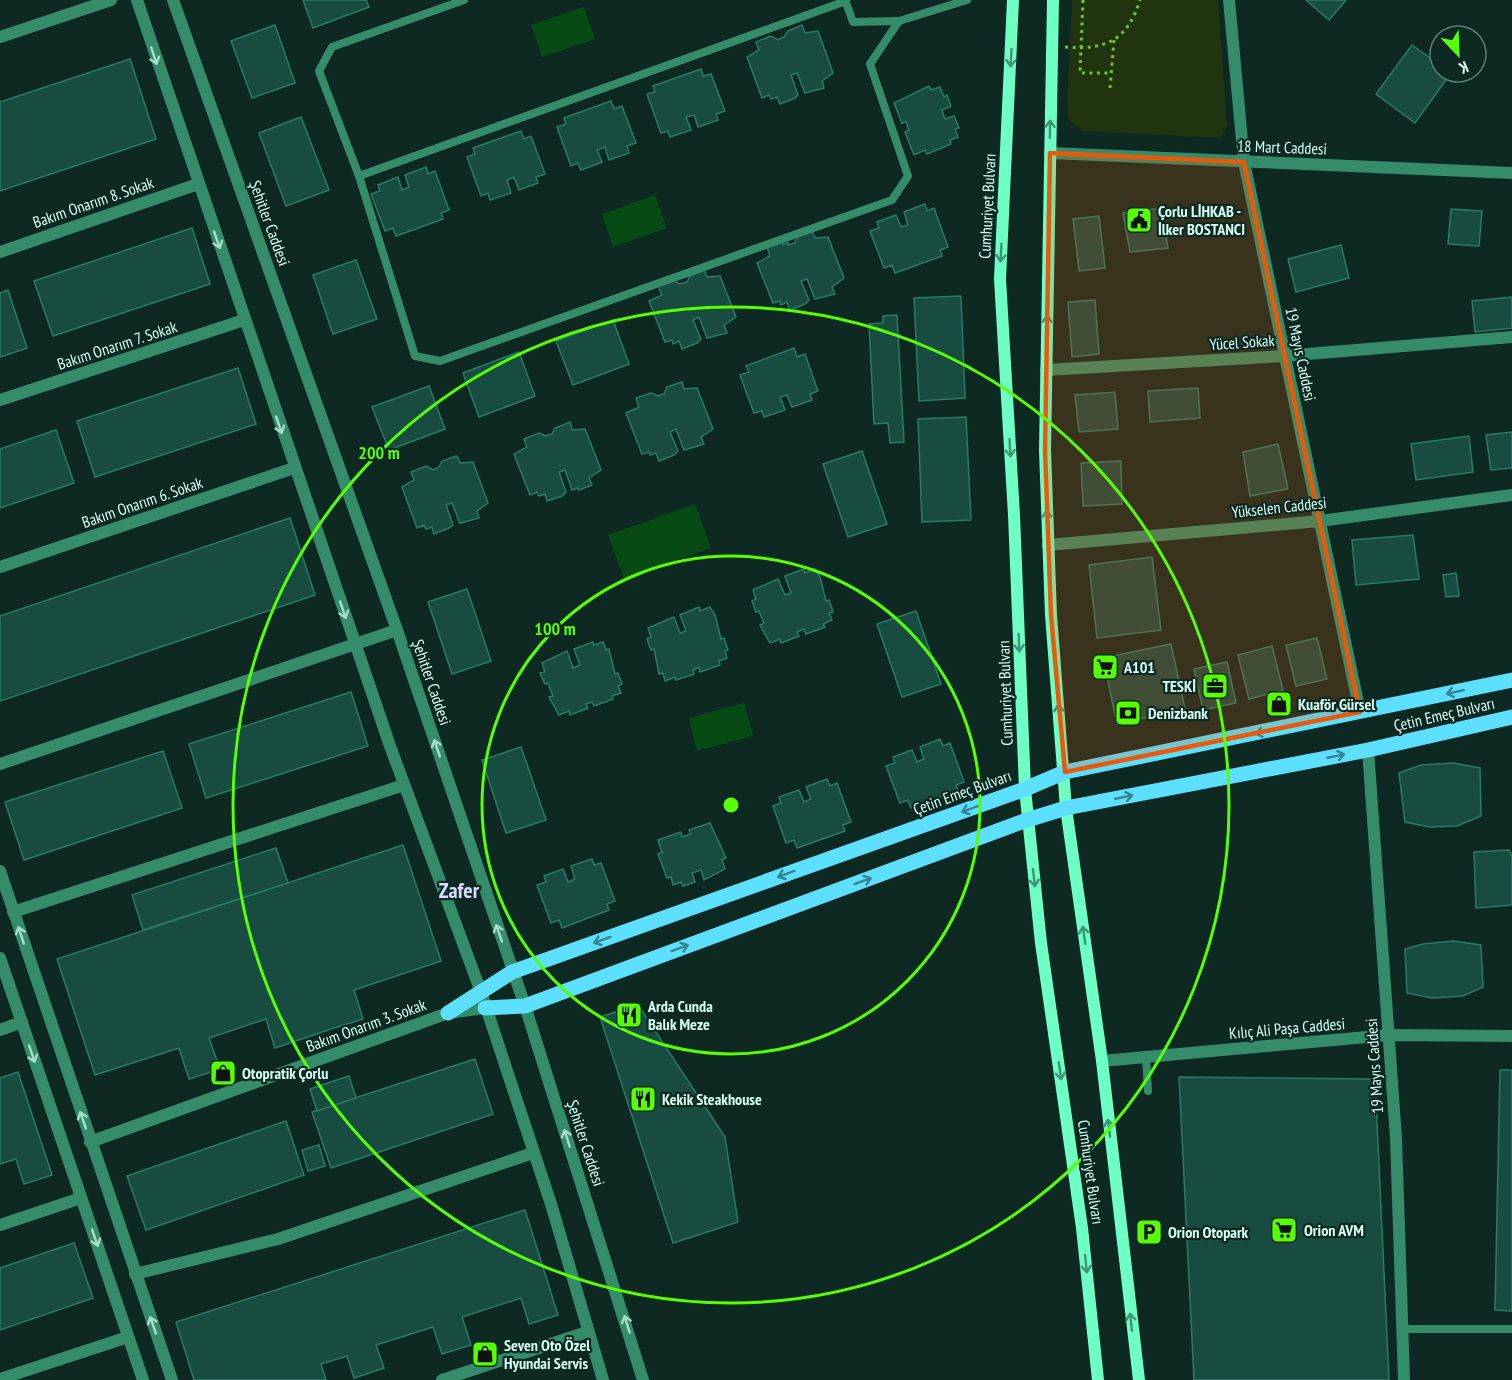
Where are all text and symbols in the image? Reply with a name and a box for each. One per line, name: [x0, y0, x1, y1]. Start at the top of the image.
north arrow: [1428, 24, 1488, 84]
one-way arrow: [149, 46, 160, 65]
one-way arrow: [1005, 48, 1016, 68]
text: K: [1455, 57, 1472, 79]
one-way arrow: [1045, 119, 1056, 139]
street label: 18 Mart Caddesi: [1237, 135, 1327, 159]
street label: Cumhuriyet Bulvarı: [974, 153, 1000, 259]
street label: Bakım Onarım 8. Sokak: [30, 172, 157, 232]
street label: Şehitler Caddesi: [245, 178, 295, 268]
place label: Çorlu LİHKAB - İlker BOSTANCI: [1158, 201, 1245, 239]
public building icon: Çorlu LİHKAB - İlker BOSTANCI: [1124, 205, 1154, 235]
one-way arrow: [212, 231, 223, 249]
one-way arrow: [996, 243, 1007, 263]
street label: 19 Mayıs Caddesi: [1281, 305, 1321, 403]
one-way arrow: [1041, 314, 1053, 334]
street label: Bakım Onarım 7. Sokak: [55, 316, 180, 374]
street label: Yücel Sokak: [1209, 330, 1276, 354]
one-way arrow: [275, 415, 286, 434]
one-way arrow: [1004, 437, 1015, 457]
text: 200 m: [358, 441, 400, 464]
street label: Bakım Onarım 6. Sokak: [79, 472, 206, 532]
street label: Yükselen Caddesi: [1231, 492, 1327, 522]
one-way arrow: [1042, 509, 1053, 529]
one-way arrow: [338, 600, 349, 618]
text: 100 m: [534, 617, 576, 640]
one-way arrow: [1013, 632, 1025, 652]
street label: Şehitler Caddesi: [408, 636, 456, 728]
street label: Cumhuriyet Bulvarı: [993, 640, 1017, 746]
supermarket icon: A101: [1090, 652, 1120, 682]
place label: A101: [1123, 657, 1155, 677]
office icon: TESKİ: [1200, 671, 1230, 701]
place label: TESKİ: [1162, 676, 1196, 696]
one-way arrow: [1445, 687, 1464, 699]
shop icon: Kuaför Gürsel: [1264, 689, 1294, 719]
street label: Çetin Emeç Bulvarı: [1392, 693, 1496, 735]
place label: Kuaför Gürsel: [1298, 694, 1375, 714]
bank icon: Denizbank: [1113, 698, 1143, 728]
place label: Denizbank: [1148, 703, 1208, 723]
one-way arrow: [1054, 704, 1065, 724]
one-way arrow: [1254, 727, 1274, 738]
one-way arrow: [430, 740, 441, 758]
one-way arrow: [1325, 750, 1345, 761]
street label: Çetin Emeç Bulvarı: [910, 765, 1014, 819]
one-way arrow: [1113, 791, 1133, 802]
centre of rings: [721, 795, 741, 815]
one-way arrow: [961, 804, 980, 815]
one-way arrow: [1028, 867, 1039, 887]
one-way arrow: [777, 870, 796, 881]
one-way arrow: [853, 874, 872, 885]
district label: Zafer: [439, 876, 480, 904]
one-way arrow: [493, 924, 504, 943]
one-way arrow: [15, 926, 26, 945]
one-way arrow: [1078, 926, 1089, 945]
one-way arrow: [594, 935, 612, 946]
one-way arrow: [670, 942, 689, 953]
street label: Bakım Onarım 3. Sokak: [303, 994, 429, 1056]
place label: Arda Cunda Balık Meze: [647, 996, 713, 1034]
restaurant icon: Arda Cunda Balık Meze: [614, 1000, 644, 1030]
street label: Kılıç Ali Paşa Caddesi: [1228, 1013, 1346, 1043]
street label: 19 Mayıs Caddesi: [1361, 1018, 1387, 1114]
one-way arrow: [28, 1044, 39, 1062]
shop icon: Otopratik Çorlu: [208, 1058, 238, 1088]
one-way arrow: [1054, 1061, 1065, 1081]
place label: Otopratik Çorlu: [242, 1063, 328, 1083]
restaurant icon: Kekik Steakhouse: [628, 1084, 658, 1114]
place label: Kekik Steakhouse: [662, 1089, 762, 1109]
street label: Şehitler Caddesi: [563, 1097, 609, 1189]
one-way arrow: [76, 1111, 87, 1130]
street label: Cumhuriyet Bulvarı: [1074, 1118, 1108, 1226]
one-way arrow: [1104, 1119, 1115, 1139]
one-way arrow: [561, 1129, 572, 1148]
supermarket icon: Orion AVM: [1269, 1215, 1299, 1245]
parking icon: Orion Otopark: [1134, 1217, 1164, 1247]
place label: Orion AVM: [1304, 1220, 1364, 1240]
place label: Orion Otopark: [1168, 1222, 1249, 1242]
one-way arrow: [90, 1228, 101, 1247]
one-way arrow: [1081, 1254, 1092, 1274]
one-way arrow: [1125, 1313, 1136, 1333]
one-way arrow: [621, 1315, 632, 1334]
one-way arrow: [146, 1316, 157, 1335]
place label: Seven Oto Özel Hyundai Servis: [504, 1335, 590, 1373]
shop icon: Seven Oto Özel Hyundai Servis: [470, 1339, 500, 1369]

